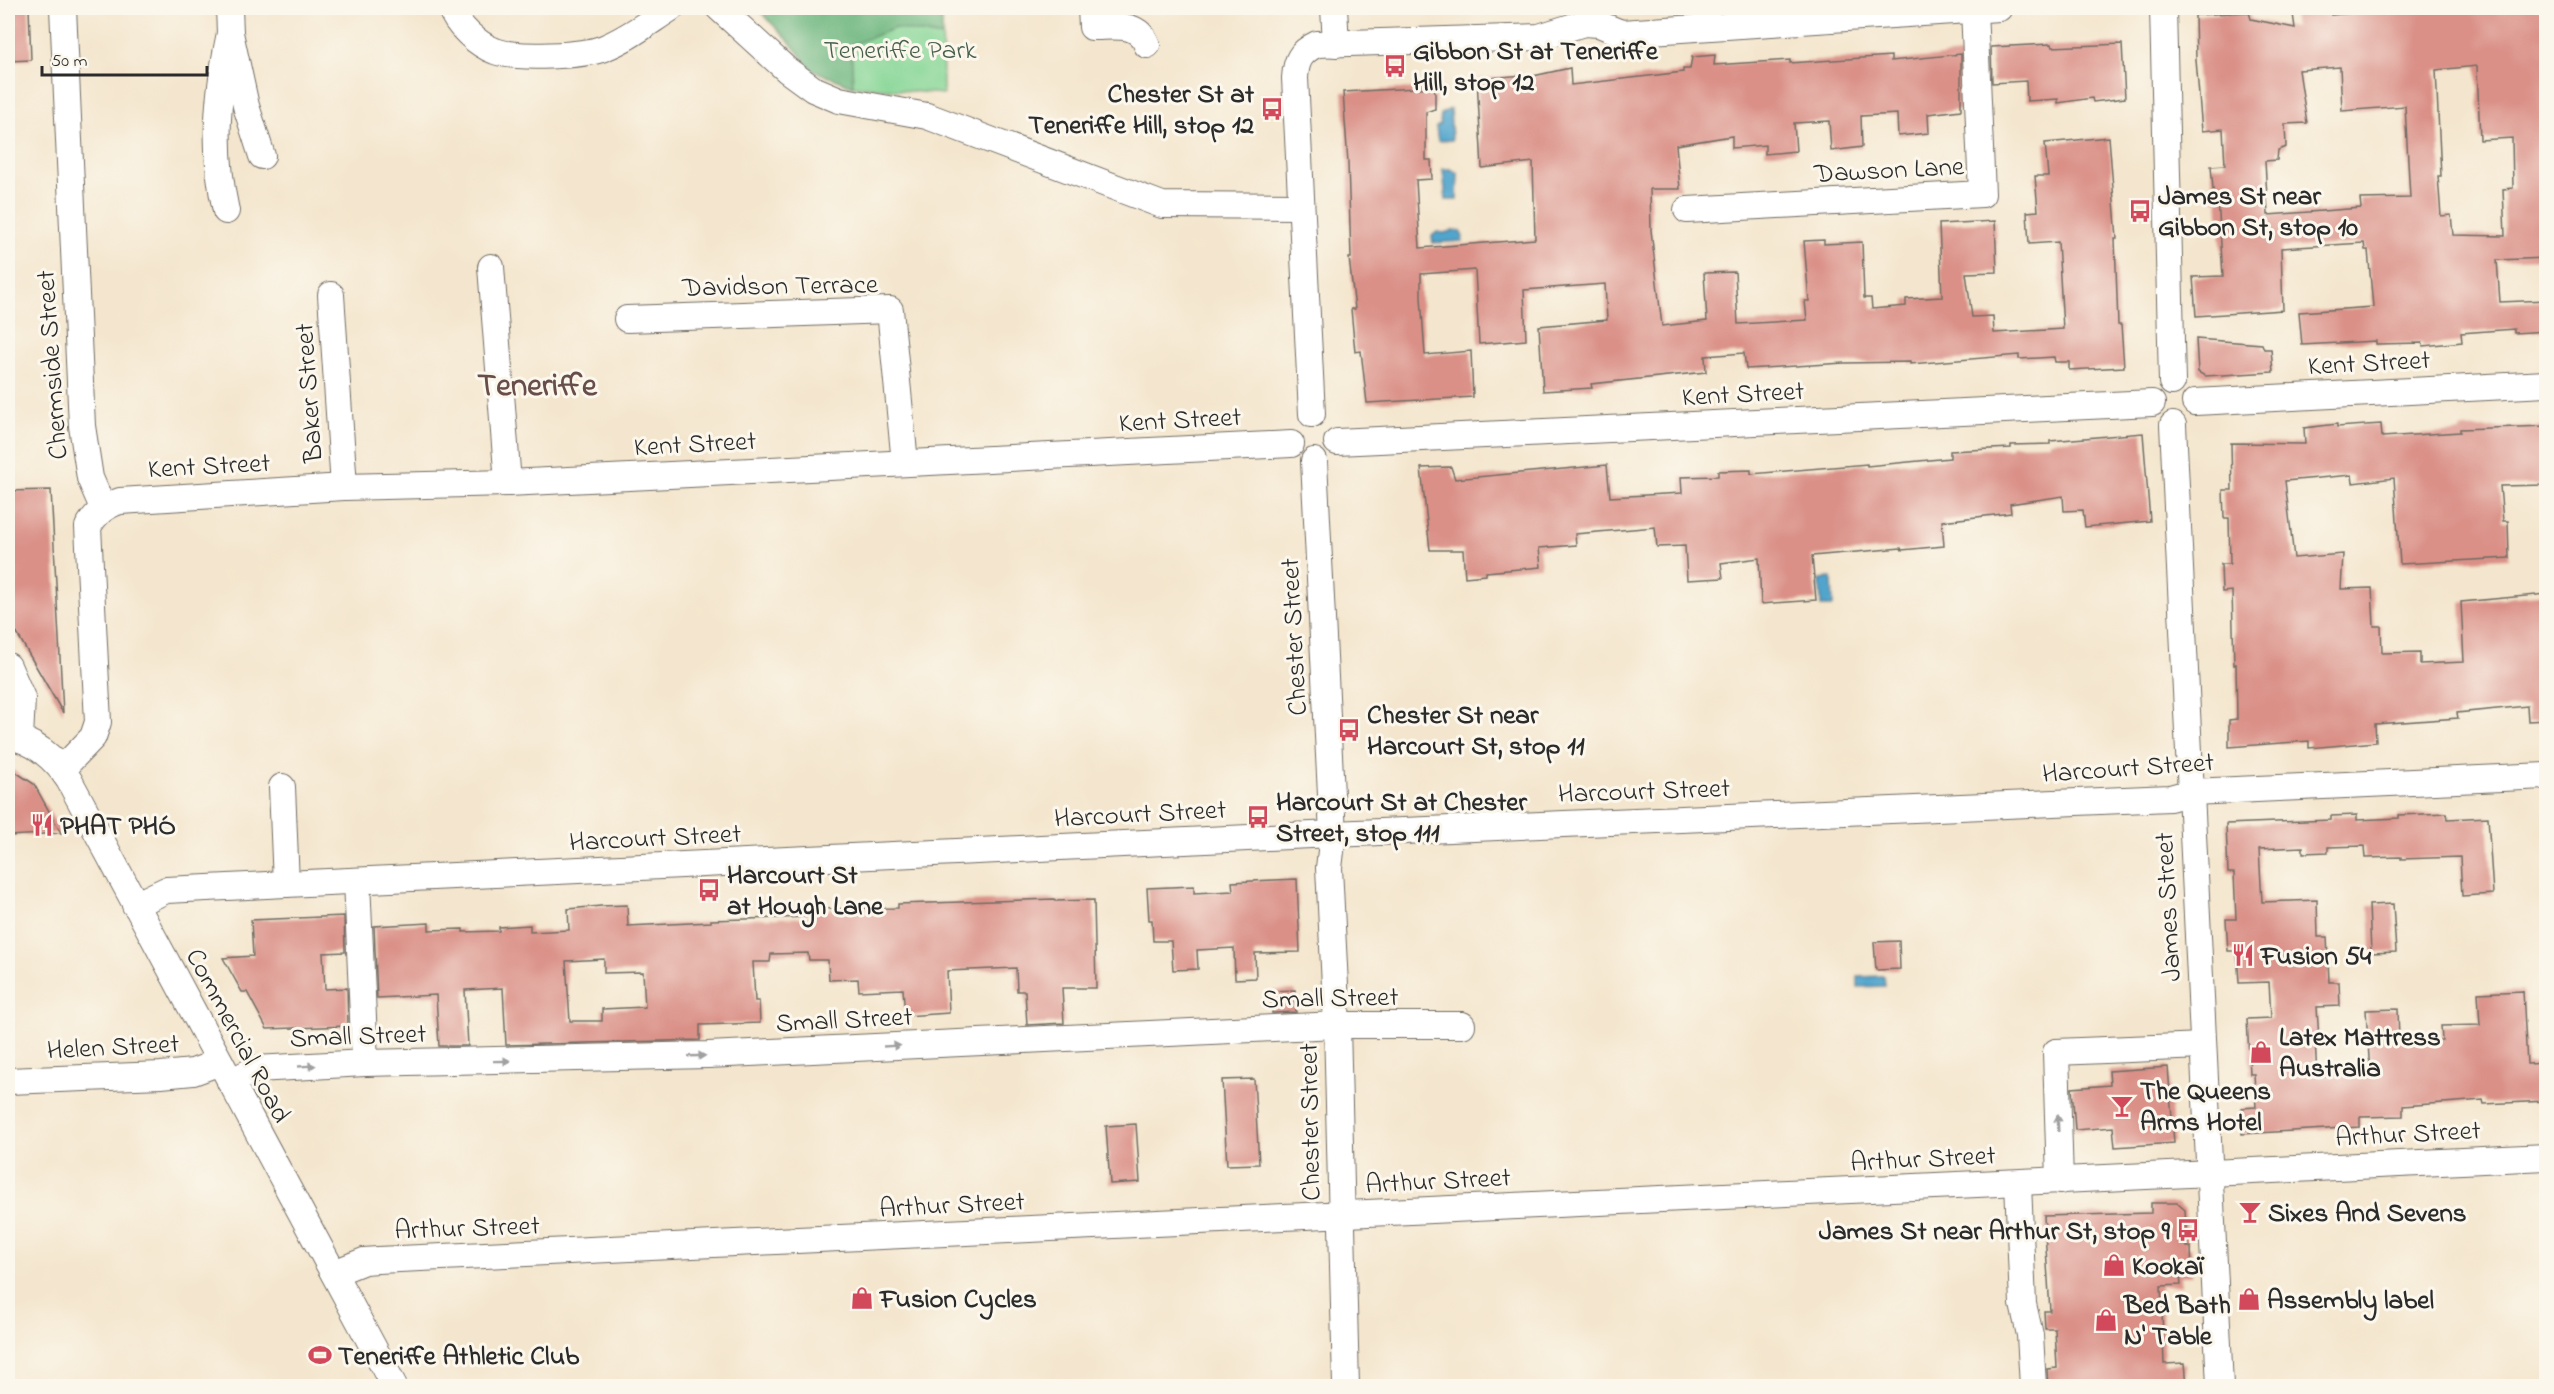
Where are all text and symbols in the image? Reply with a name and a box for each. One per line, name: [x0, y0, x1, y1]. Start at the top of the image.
park label: Teneriffe Park: [823, 32, 977, 71]
place label: Gibbon St at Teneriffe Hill, stop 12: [1413, 33, 1659, 103]
scale bar: [42, 39, 207, 77]
text: 50 m: [51, 49, 88, 75]
bus stop icon: Gibbon St at Teneriffe Hill, stop 12: [1382, 53, 1408, 79]
place label: Chester St at Teneriffe Hill, stop 12: [1028, 76, 1255, 146]
bus stop icon: Chester St at Teneriffe Hill, stop 12: [1259, 96, 1285, 122]
street label: Dawson Lane: [1812, 148, 1966, 195]
place label: James St near Gibbon St, stop 10: [2158, 178, 2358, 248]
bus stop icon: James St near Gibbon St, stop 10: [2127, 198, 2153, 224]
street label: Davidson Terrace: [681, 266, 879, 309]
street label: Chermside Street: [27, 269, 80, 461]
street label: Baker Street: [286, 322, 335, 465]
street label: Kent Street: [2307, 342, 2431, 387]
district label: Teneriffe: [477, 363, 598, 411]
street label: Kent Street: [1681, 373, 1805, 418]
street label: Kent Street: [1118, 399, 1242, 444]
street label: Kent Street: [633, 423, 757, 468]
street label: Kent Street: [147, 445, 271, 490]
street label: Chester Street: [1272, 557, 1319, 717]
place label: Chester St near Harcourt St, stop 11: [1367, 697, 1585, 767]
bus stop icon: Chester St near Harcourt St, stop 11: [1336, 717, 1362, 743]
street label: Harcourt Street: [2041, 744, 2215, 795]
street label: Harcourt Street: [1557, 770, 1731, 815]
place label: Harcourt St at Chester Street, stop 111: [1276, 784, 1527, 854]
street label: Harcourt Street: [1053, 792, 1227, 839]
bus stop icon: Harcourt St at Chester Street, stop 111: [1245, 804, 1271, 830]
place label: PHAT PHÓ: [60, 808, 176, 847]
restaurant icon: PHAT PHÓ: [29, 812, 55, 838]
street label: Harcourt Street: [568, 816, 742, 863]
street label: James Street: [2146, 831, 2193, 982]
place label: Harcourt St at Hough Lane: [727, 857, 884, 928]
bus stop icon: Harcourt St at Hough Lane: [696, 877, 722, 903]
place label: Fusion 54: [2259, 938, 2372, 977]
street label: Commercial Road: [174, 942, 299, 1130]
restaurant icon: Fusion 54: [2230, 942, 2256, 968]
street label: Small Street: [1261, 979, 1399, 1020]
street label: Small Street: [775, 998, 913, 1045]
street label: Small Street: [289, 1016, 427, 1059]
place label: Latex Mattress Australia: [2279, 1019, 2441, 1089]
street label: Helen Street: [46, 1026, 180, 1071]
shop icon: Latex Mattress Australia: [2248, 1039, 2274, 1065]
one-way arrow: [882, 1042, 901, 1051]
street label: Chester Street: [1291, 1043, 1332, 1201]
one-way arrow: [687, 1051, 706, 1060]
one-way arrow: [492, 1056, 511, 1066]
one-way arrow: [297, 1062, 316, 1071]
place label: The Queens Arms Hotel: [2140, 1073, 2271, 1143]
bar icon: The Queens Arms Hotel: [2109, 1093, 2135, 1119]
street label: Arthur Street: [2334, 1112, 2482, 1159]
one-way arrow: [2054, 1113, 2063, 1132]
street label: Arthur Street: [1849, 1137, 1997, 1184]
street label: Arthur Street: [1364, 1159, 1512, 1206]
street label: Arthur Street: [878, 1183, 1026, 1230]
place label: Sixes And Sevens: [2268, 1195, 2467, 1234]
bar icon: Sixes And Sevens: [2237, 1199, 2263, 1225]
street label: Arthur Street: [394, 1207, 540, 1252]
place label: James St near Arthur St, stop 9: [1819, 1213, 2171, 1252]
bus stop icon: James St near Arthur St, stop 9: [2175, 1217, 2201, 1243]
place label: Kookaï: [2132, 1248, 2205, 1287]
shop icon: Kookaï: [2101, 1252, 2127, 1278]
place label: Fusion Cycles: [878, 1281, 1037, 1320]
place label: Assembly label: [2267, 1282, 2434, 1321]
shop icon: Fusion Cycles: [849, 1285, 875, 1311]
shop icon: Assembly label: [2236, 1286, 2262, 1312]
place label: Bed Bath N' Table: [2122, 1287, 2231, 1357]
shop icon: Bed Bath N' Table: [2093, 1307, 2119, 1333]
place label: Teneriffe Athletic Club: [338, 1338, 580, 1377]
sports icon: Teneriffe Athletic Club: [307, 1342, 333, 1368]

